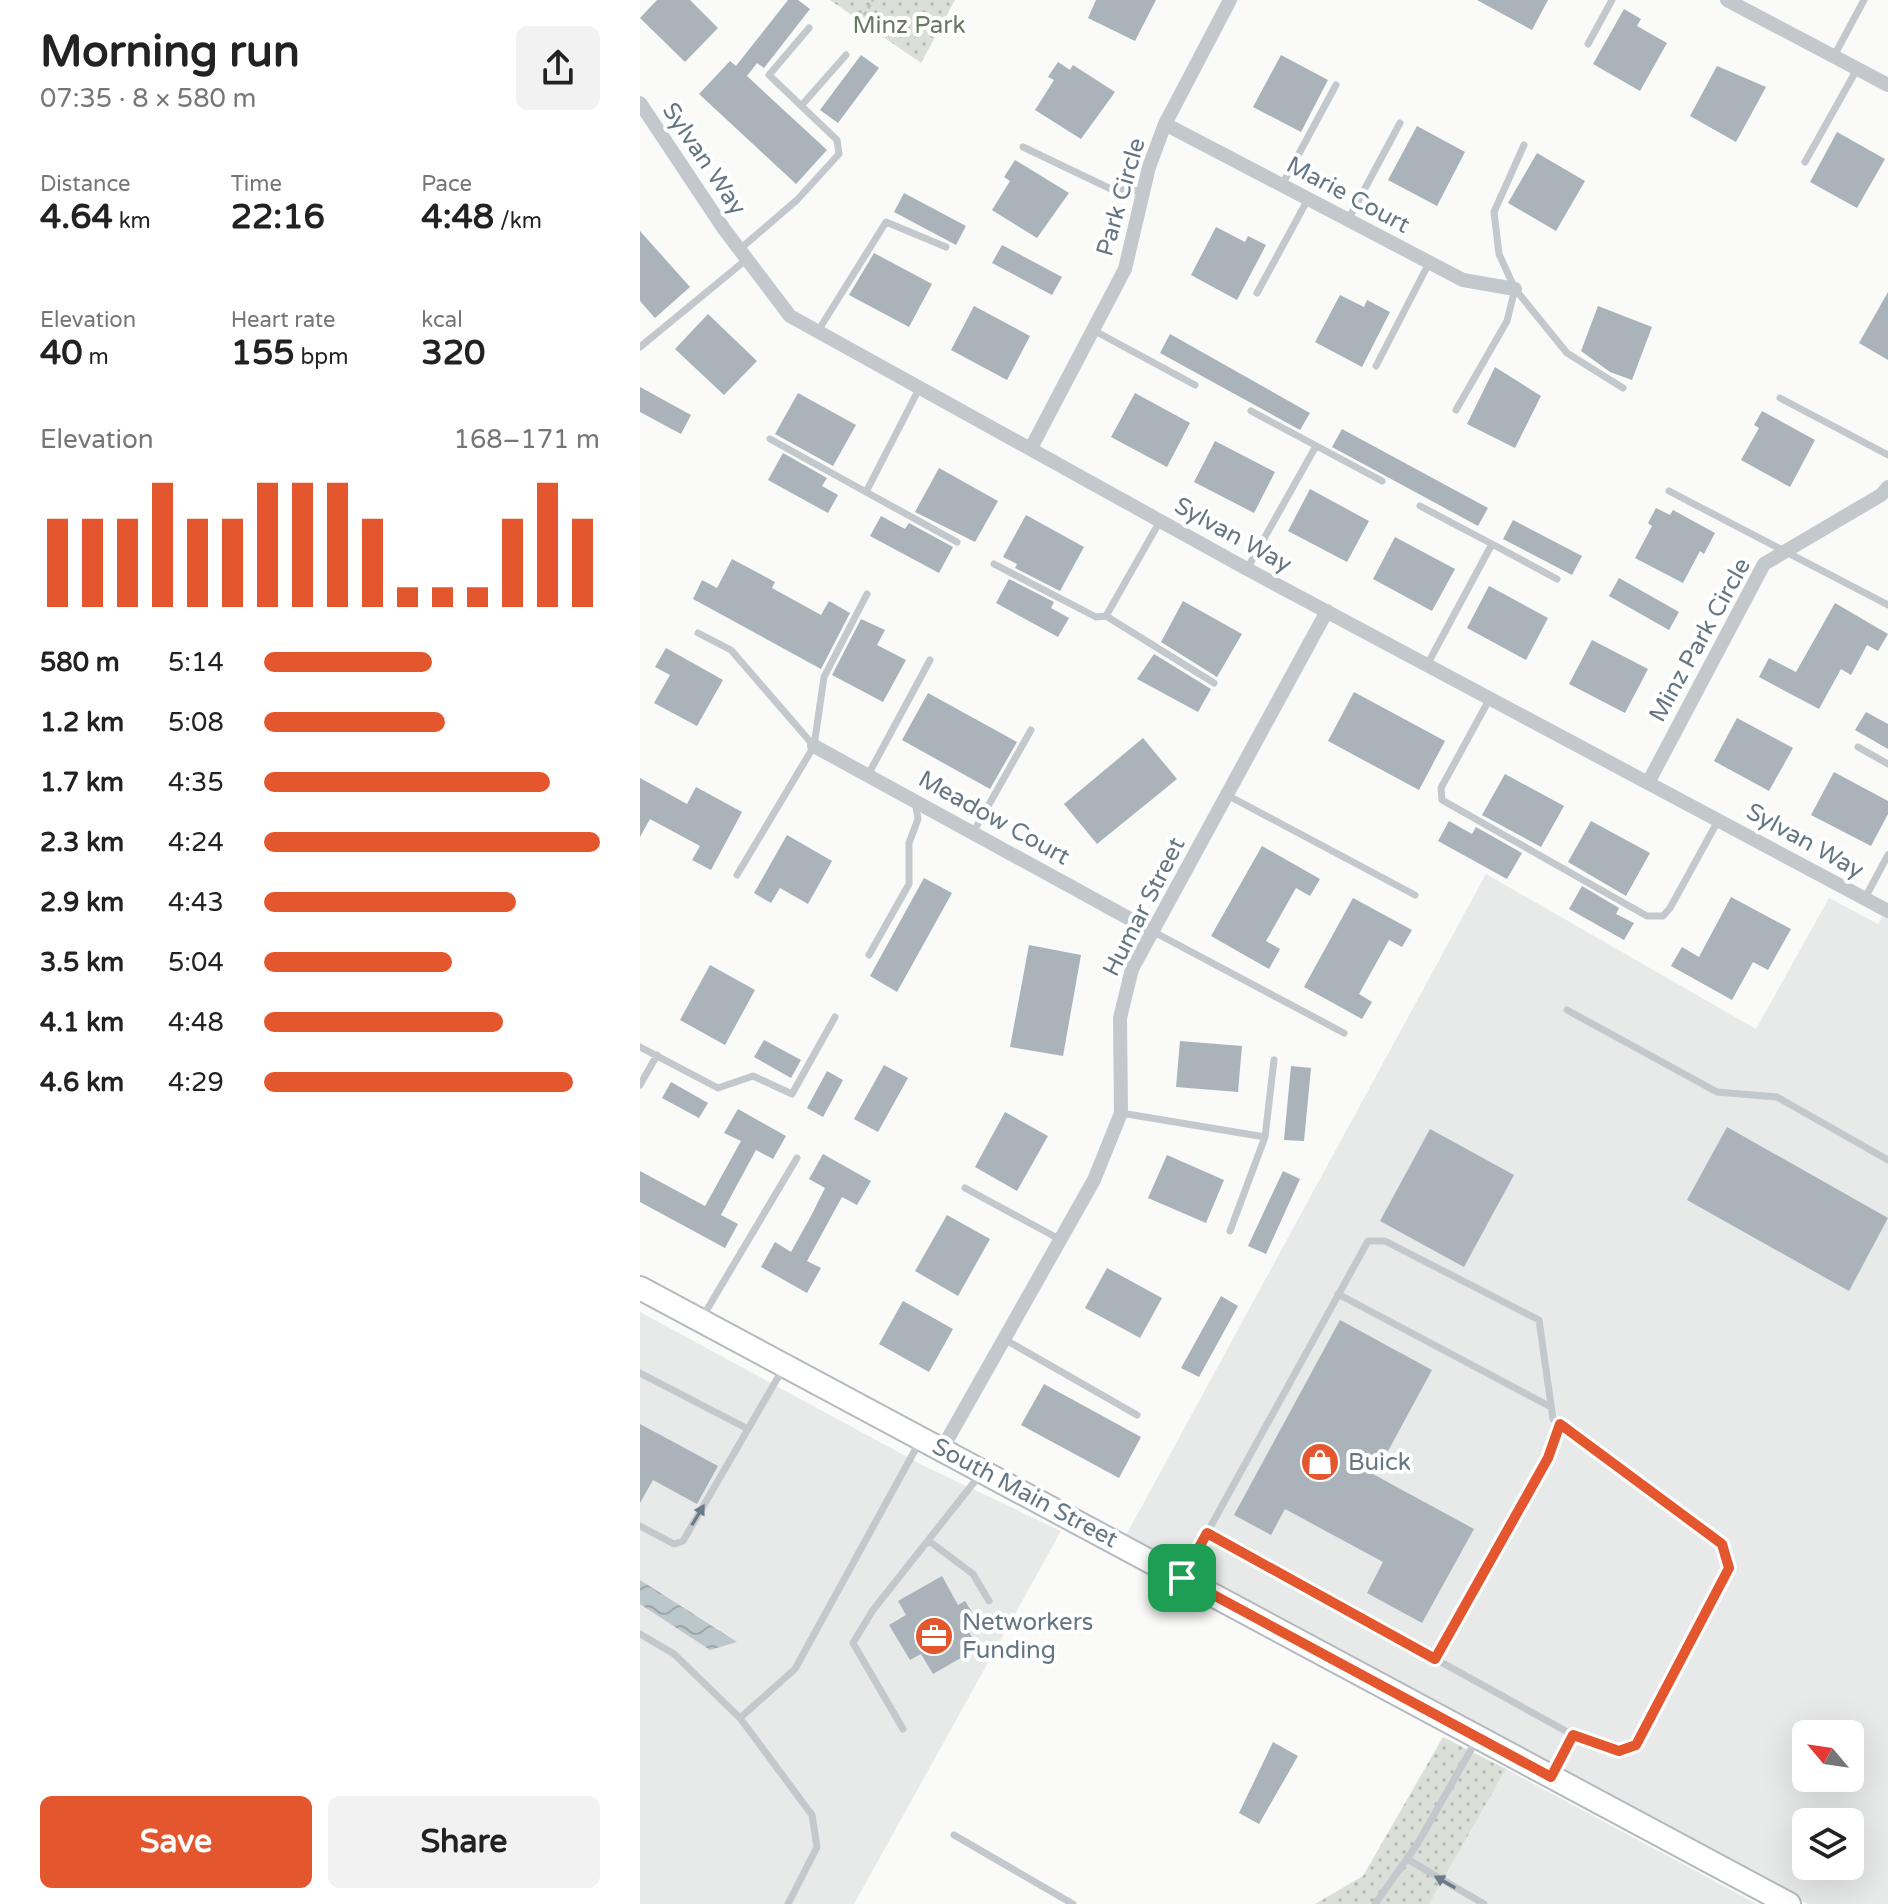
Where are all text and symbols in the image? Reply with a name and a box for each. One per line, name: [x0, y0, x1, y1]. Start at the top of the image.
park label: Minz Park: [853, 11, 966, 40]
text: Morning run: [40, 26, 300, 79]
button: share: [516, 26, 600, 110]
text: 07:35 · 8 × 580 m: [40, 83, 256, 114]
street label: Sylvan Way: [656, 97, 752, 221]
street label: Park Circle: [1090, 135, 1152, 259]
street label: Marie Court: [1281, 150, 1415, 240]
text: Distance: [40, 171, 131, 197]
text: Time: [231, 171, 282, 197]
text: Pace: [421, 171, 472, 197]
text: 4.64: [40, 197, 113, 238]
text: 22:16: [231, 197, 325, 238]
text: 4:48: [421, 197, 494, 238]
text: km: [113, 208, 151, 234]
text: /km: [494, 208, 542, 234]
text: Elevation: [40, 307, 136, 333]
text: Heart rate: [231, 307, 336, 333]
text: kcal: [421, 307, 463, 333]
text: 40: [40, 333, 83, 374]
text: 155: [231, 333, 295, 374]
text: 320: [421, 333, 485, 374]
text: m: [83, 344, 109, 370]
text: bpm: [295, 344, 348, 370]
text: Elevation: [40, 424, 154, 455]
text: 168–171 m: [454, 424, 600, 455]
street label: Sylvan Way: [1169, 491, 1297, 579]
street label: Minz Park Circle: [1643, 553, 1757, 727]
text: 580 m: [40, 647, 120, 678]
text: 5:14: [168, 647, 224, 678]
text: 1.2 km: [40, 707, 124, 738]
text: 5:08: [168, 707, 224, 738]
street label: Meadow Court: [913, 764, 1075, 872]
text: 1.7 km: [40, 767, 124, 798]
text: 4:35: [168, 767, 224, 798]
street label: Sylvan Way: [1741, 797, 1869, 885]
text: 2.3 km: [40, 827, 124, 858]
text: 4:24: [168, 827, 224, 858]
street label: Humar Street: [1097, 833, 1191, 981]
text: 2.9 km: [40, 887, 124, 918]
text: 4:43: [168, 887, 224, 918]
text: 3.5 km: [40, 947, 124, 978]
text: 5:04: [168, 947, 224, 978]
text: 4.1 km: [40, 1007, 124, 1038]
text: 4:48: [168, 1007, 224, 1038]
text: 4.6 km: [40, 1067, 124, 1098]
text: 4:29: [168, 1067, 224, 1098]
street label: South Main Street: [927, 1432, 1123, 1554]
shop icon: Buick: [1299, 1441, 1341, 1483]
place label: Buick: [1348, 1448, 1411, 1477]
one-way arrow: [691, 1504, 705, 1526]
pin: [1148, 1544, 1216, 1612]
icon: arrive: [1160, 1556, 1204, 1600]
place label: Networkers Funding: [962, 1608, 1093, 1665]
office icon: Networkers Funding: [913, 1615, 955, 1657]
north arrow: [1792, 1720, 1864, 1792]
map controls: [1792, 1720, 1864, 1880]
button: Save: [40, 1796, 312, 1888]
button: Share: [328, 1796, 600, 1888]
button: layers: [1792, 1808, 1864, 1880]
one-way arrow: [1434, 1875, 1456, 1889]

